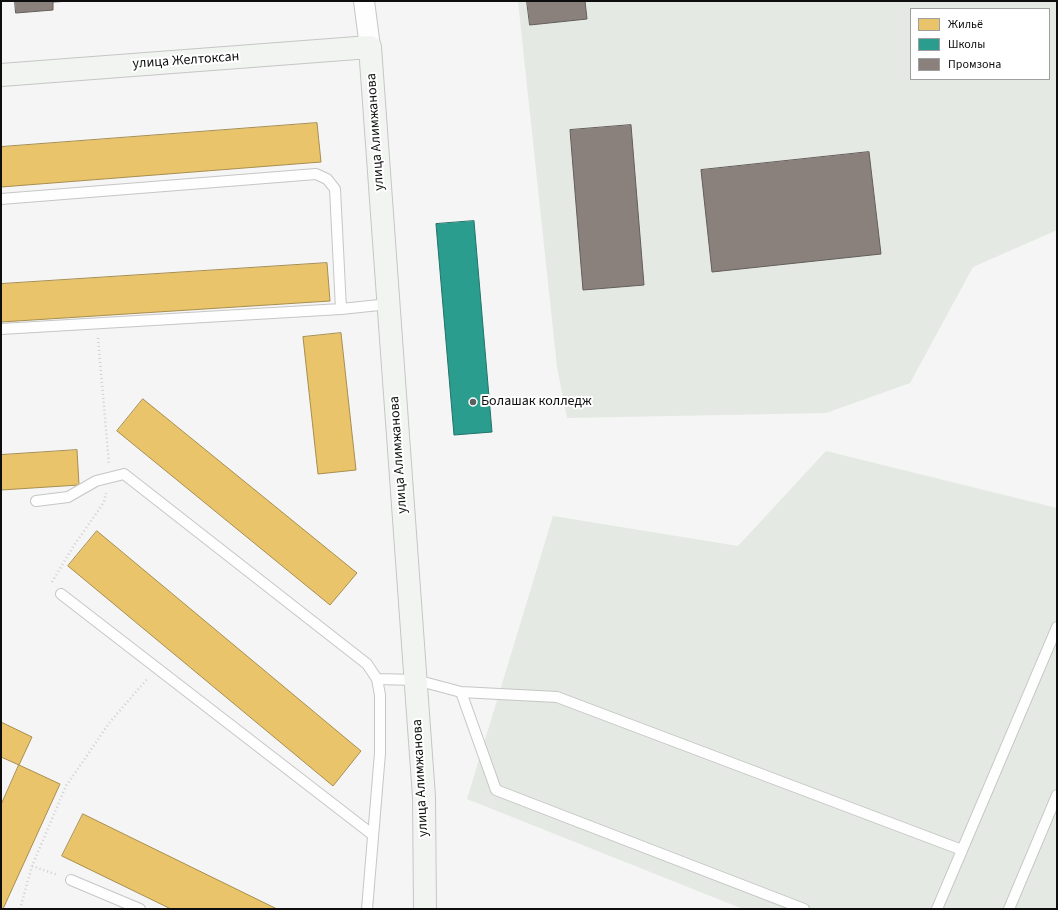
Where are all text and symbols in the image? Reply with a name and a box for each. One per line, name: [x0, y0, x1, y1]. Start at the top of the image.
legend: [910, 8, 1050, 80]
text: Жильё: [948, 16, 983, 33]
text: Школы: [948, 36, 985, 53]
street label: улица Желтоксан: [132, 49, 240, 73]
text: Промзона: [948, 56, 1001, 73]
street label: улица Алимжанова: [364, 73, 388, 191]
place label: Болашак колледж: [481, 394, 592, 410]
street label: улица Алимжанова: [387, 396, 411, 514]
marker: Болашак колледж: [468, 397, 478, 407]
street label: улица Алимжанова: [410, 719, 432, 837]

